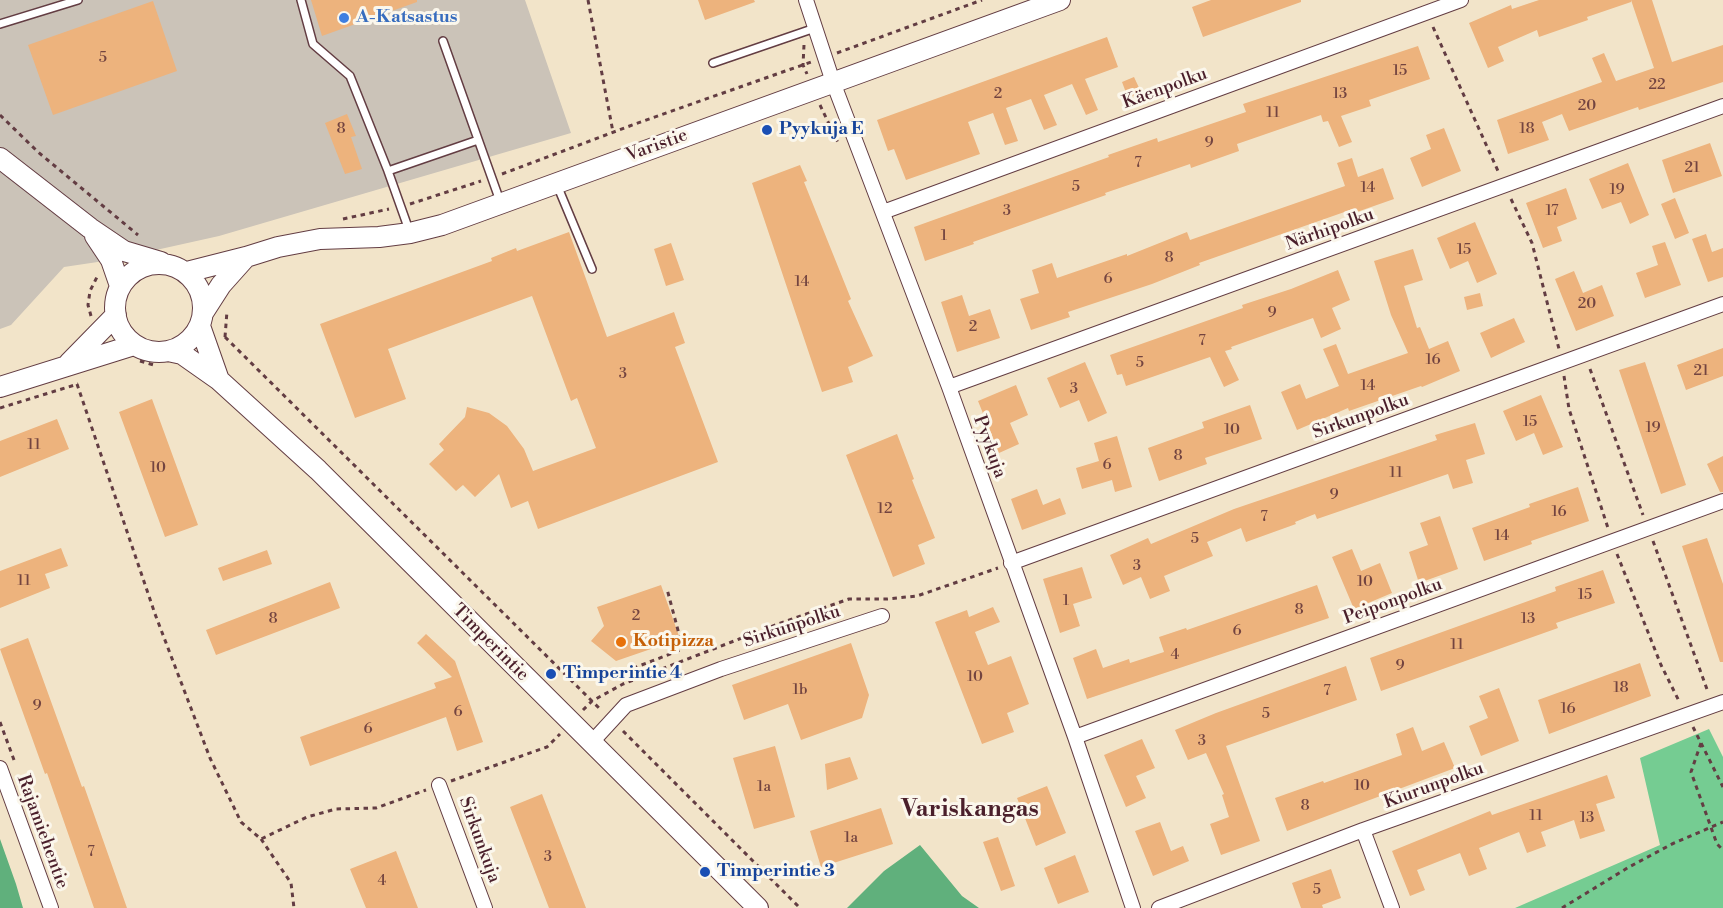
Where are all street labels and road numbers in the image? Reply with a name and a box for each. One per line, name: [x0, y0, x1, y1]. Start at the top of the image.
street label: Käenpolku: [1120, 64, 1210, 114]
street label: Varistie: [623, 125, 691, 167]
street label: Närhipolku: [1283, 204, 1377, 256]
street label: Sirkunpolku: [1310, 390, 1412, 444]
street label: Pyykuja: [968, 413, 1010, 481]
street label: Peiponpolku: [1341, 574, 1445, 630]
street label: Timperintie: [447, 600, 533, 686]
street label: Sirkunpolku: [741, 601, 843, 653]
street label: Kiurunpolku: [1381, 758, 1487, 814]
street label: Rajamiehentie: [11, 772, 73, 892]
street label: Sirkunkuja: [453, 794, 505, 886]

